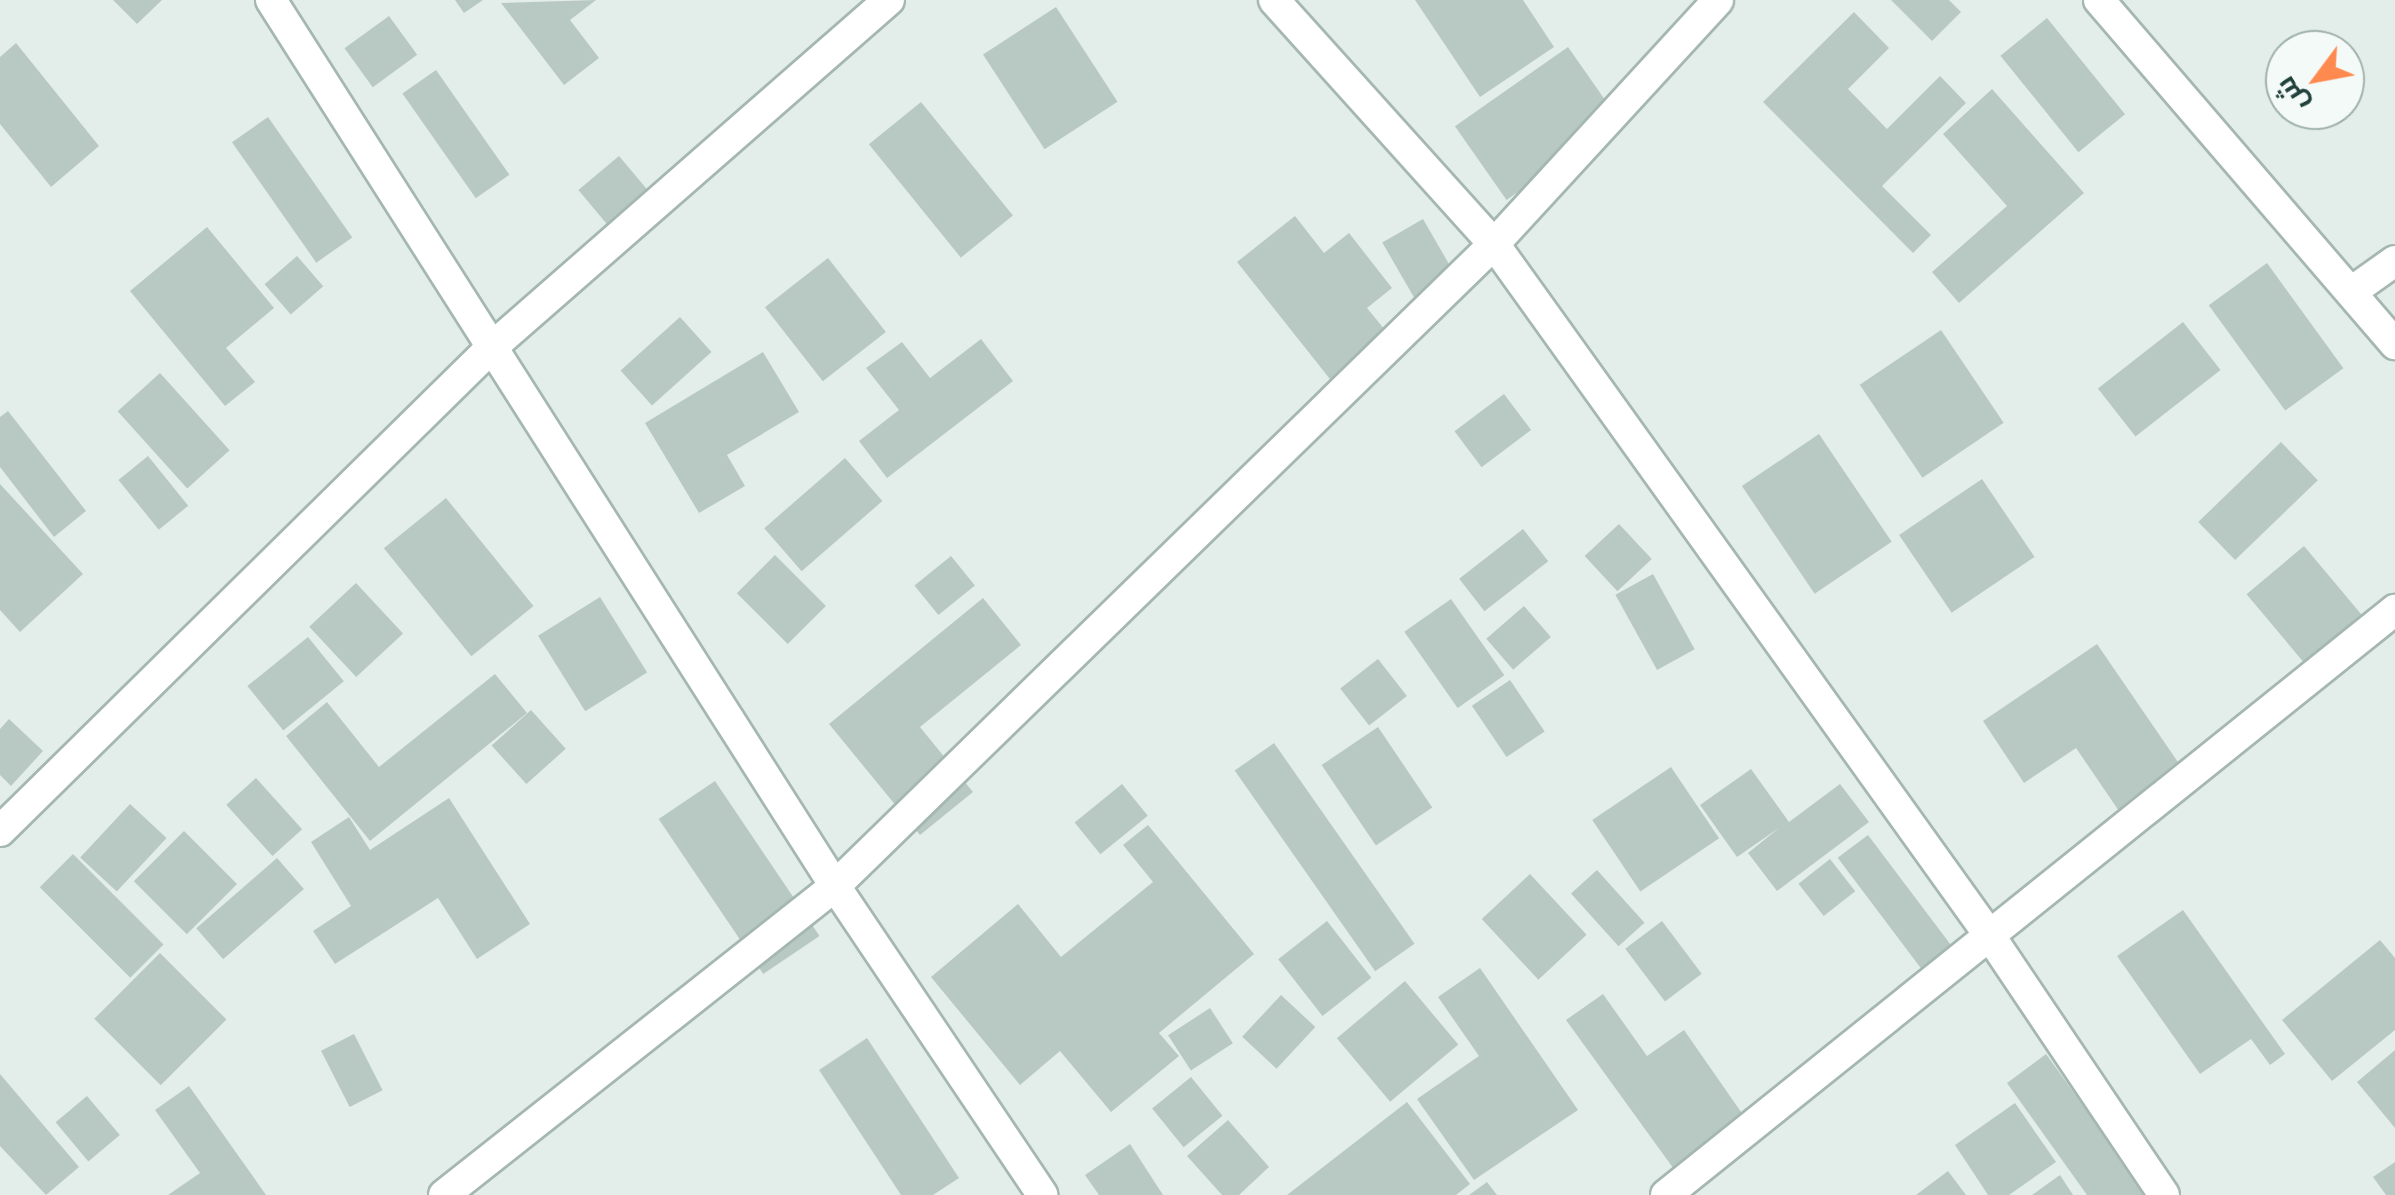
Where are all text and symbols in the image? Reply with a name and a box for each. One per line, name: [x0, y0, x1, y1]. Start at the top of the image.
north arrow: [2265, 30, 2365, 130]
text: ش: [2266, 70, 2316, 120]

